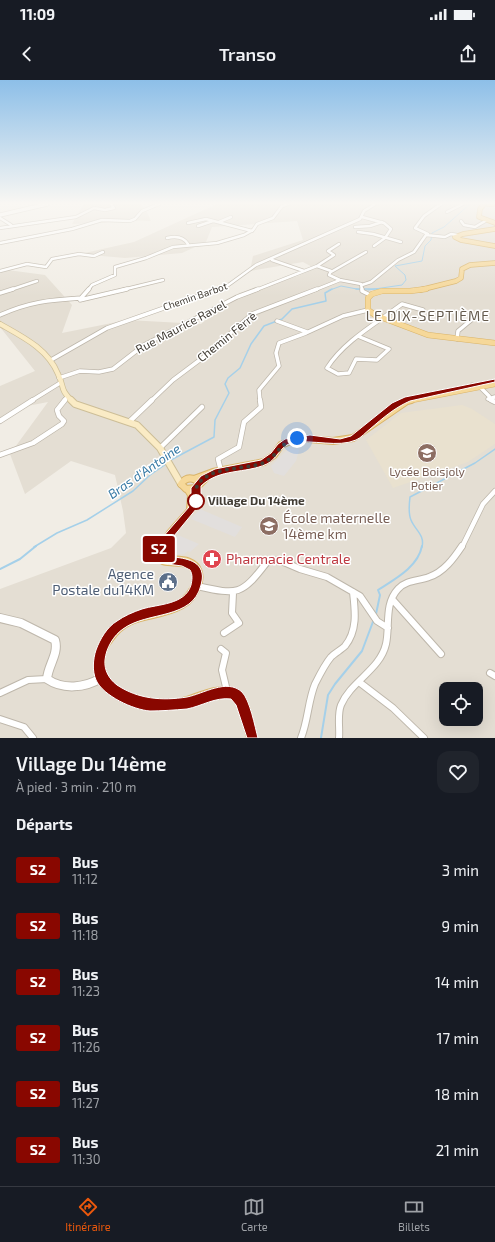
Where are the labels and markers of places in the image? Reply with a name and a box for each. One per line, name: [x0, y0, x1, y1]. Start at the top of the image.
school or university icon: Lycée Boisjoly Potier: [416, 442, 438, 464]
place label: Lycée Boisjoly Potier: [389, 464, 466, 492]
marker: Village Du 14ème: [187, 492, 205, 510]
place label: Village Du 14ème: [208, 493, 305, 507]
place label: École maternelle 14ème km: [283, 509, 390, 542]
school or university icon: École maternelle 14ème km: [258, 515, 280, 537]
pharmacy icon: Pharmacie Centrale: [201, 548, 223, 570]
place label: Pharmacie Centrale: [226, 550, 351, 567]
place label: Agence Postale du14KM: [52, 565, 154, 598]
public building icon: Agence Postale du14KM: [157, 571, 179, 593]

